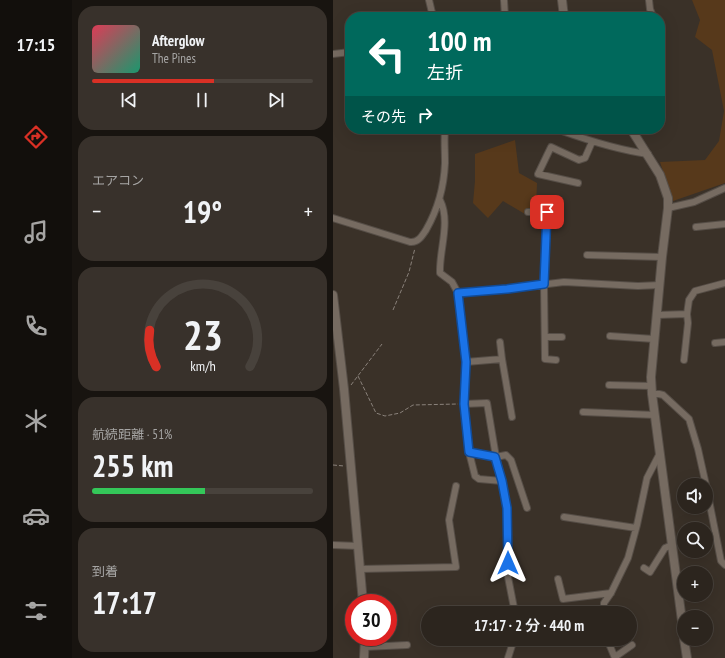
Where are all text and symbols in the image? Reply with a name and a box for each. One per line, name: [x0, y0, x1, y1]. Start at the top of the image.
text: 100 m: [427, 22, 491, 59]
icon: left: [361, 28, 413, 80]
text: Afterglow: [152, 31, 204, 50]
text: 17:15: [17, 33, 55, 56]
text: The Pines: [152, 50, 196, 67]
text: 左折: [427, 61, 463, 84]
icon: previous: [118, 89, 140, 111]
icon: pause: [191, 89, 213, 111]
icon: next: [265, 89, 287, 111]
icon: right: [414, 104, 436, 126]
text: その先: [361, 107, 406, 126]
icon: directions: [22, 123, 50, 151]
text: エアコン: [92, 172, 144, 189]
text: 19°: [183, 192, 222, 231]
pin: [530, 195, 564, 229]
text: −: [92, 197, 101, 225]
text: +: [304, 197, 313, 225]
icon: arrive: [536, 201, 558, 223]
icon: music: [22, 218, 50, 246]
text: 23: [183, 308, 222, 361]
icon: phone: [22, 312, 50, 340]
text: km/h: [190, 356, 215, 375]
icon: climate: [22, 407, 50, 435]
text: 航続距離 · 51%: [92, 426, 172, 443]
text: 255 km: [92, 446, 173, 485]
map controls: [677, 478, 713, 646]
button: sound: [677, 478, 713, 514]
icon: car: [22, 502, 50, 530]
button: search: [677, 522, 713, 558]
position arrow: [487, 542, 529, 584]
text: 到着: [92, 563, 118, 580]
button: +: [677, 566, 713, 602]
text: 17:17: [92, 583, 157, 622]
speed limit sign: 30: [345, 594, 397, 646]
icon: filters: [22, 597, 50, 625]
button: −: [677, 610, 713, 646]
text: 17:17 · 2 分 · 440 m: [474, 616, 584, 635]

